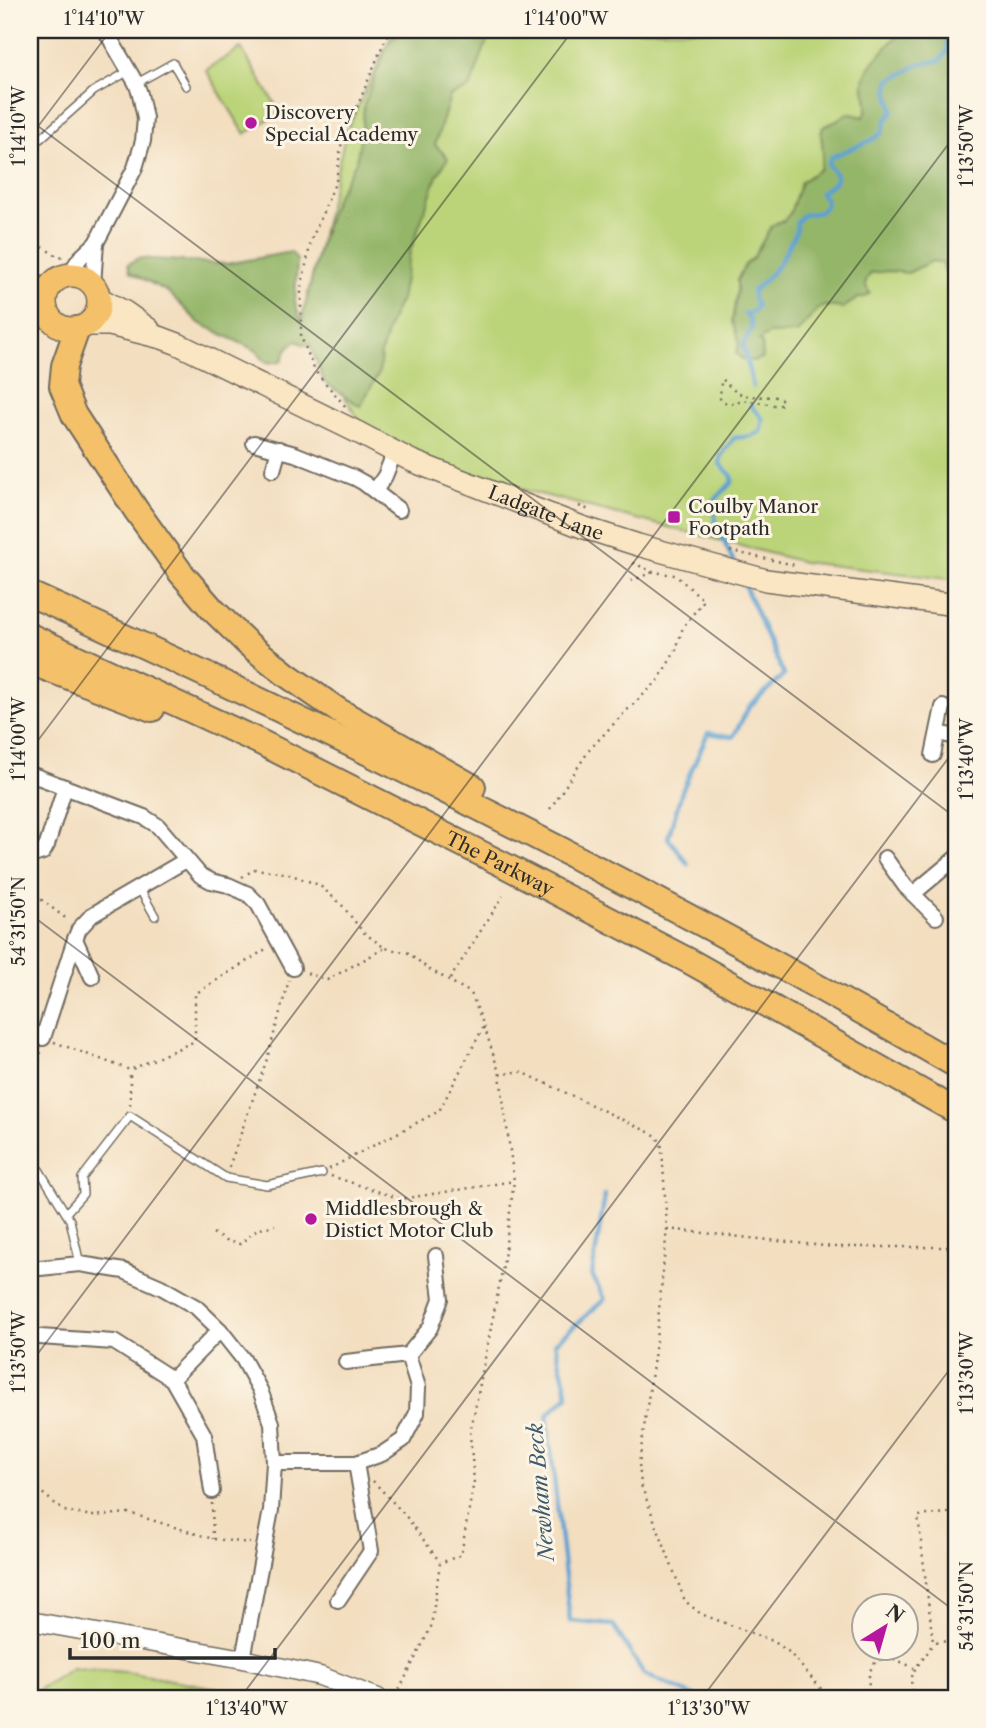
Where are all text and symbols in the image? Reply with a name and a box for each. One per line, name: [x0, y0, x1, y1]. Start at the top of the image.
text: 1°14'10"W: [64, 8, 145, 30]
text: 1°14'00"W: [524, 8, 609, 30]
text: 1°14'10"W: [8, 85, 30, 166]
place label: Discovery Special Academy: [265, 101, 419, 146]
text: 1°13'50"W: [956, 104, 978, 187]
marker: Discovery Special Academy: [243, 115, 259, 131]
street label: Ladgate Lane: [485, 481, 606, 545]
place label: Coulby Manor Footpath: [688, 495, 818, 540]
marker: Coulby Manor Footpath: [666, 509, 682, 525]
text: 1°14'00"W: [8, 696, 30, 781]
text: 1°13'40"W: [956, 717, 978, 800]
street label: The Parkway: [442, 827, 558, 901]
text: 54°31'50"N: [8, 876, 30, 966]
place label: Middlesbrough & Distict Motor Club: [325, 1197, 494, 1242]
marker: Middlesbrough & Distict Motor Club: [303, 1211, 319, 1227]
text: 1°13'50"W: [8, 1310, 30, 1393]
text: 1°13'30"W: [956, 1331, 978, 1414]
water label: Newham Beck: [522, 1422, 559, 1564]
text: 54°31'50"N: [956, 1561, 978, 1651]
north arrow: [850, 1592, 920, 1662]
text: N: [881, 1600, 908, 1628]
scale bar: [70, 1616, 275, 1660]
text: 100 m: [80, 1628, 141, 1653]
text: 1°13'40"W: [206, 1698, 289, 1720]
text: 1°13'30"W: [668, 1698, 751, 1720]

